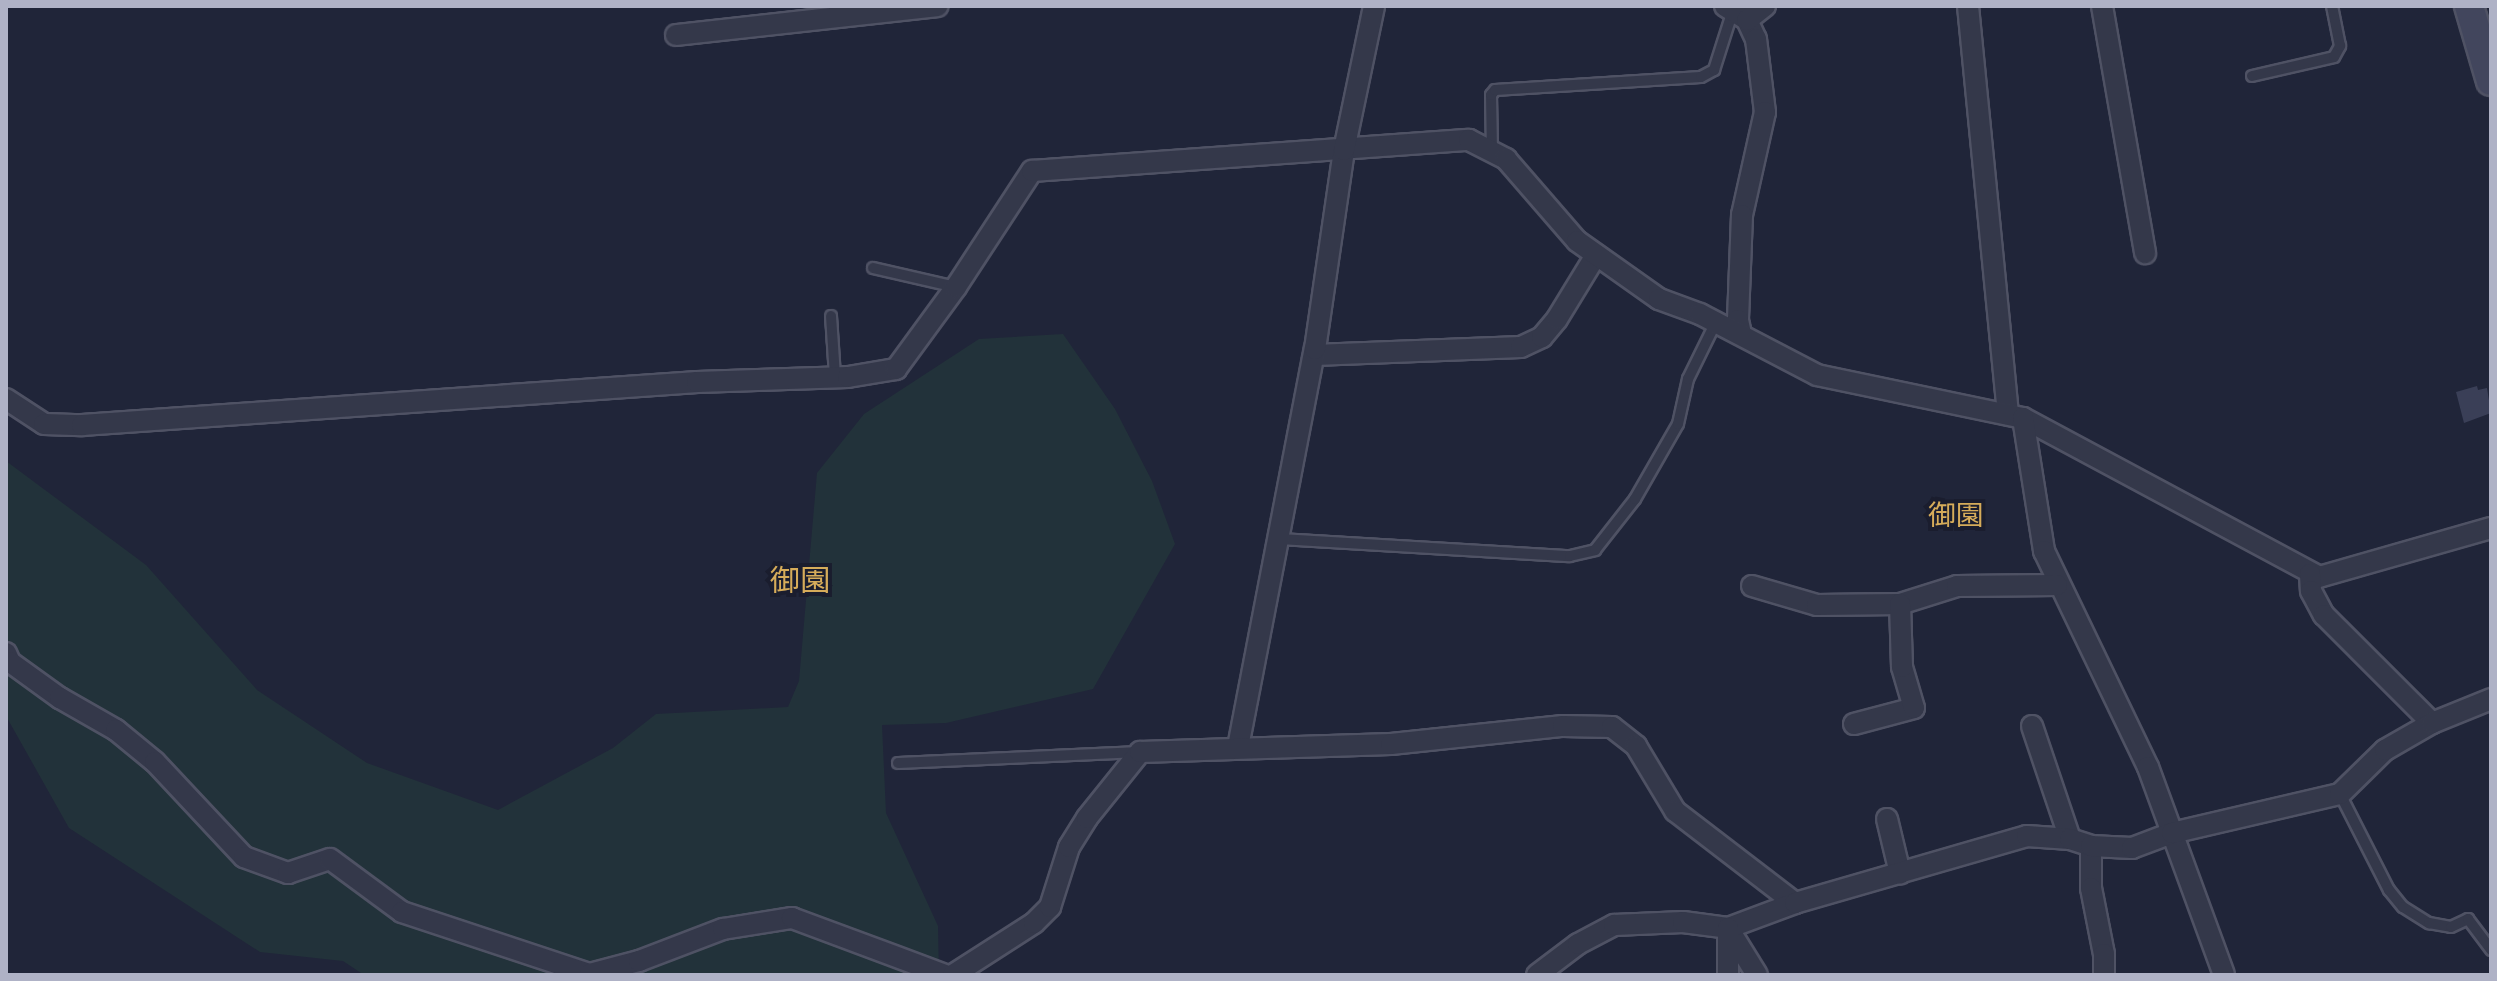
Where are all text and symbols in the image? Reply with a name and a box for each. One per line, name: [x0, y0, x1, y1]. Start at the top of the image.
district label: 御園: [1928, 498, 1984, 532]
district label: 御園: [770, 563, 830, 599]

